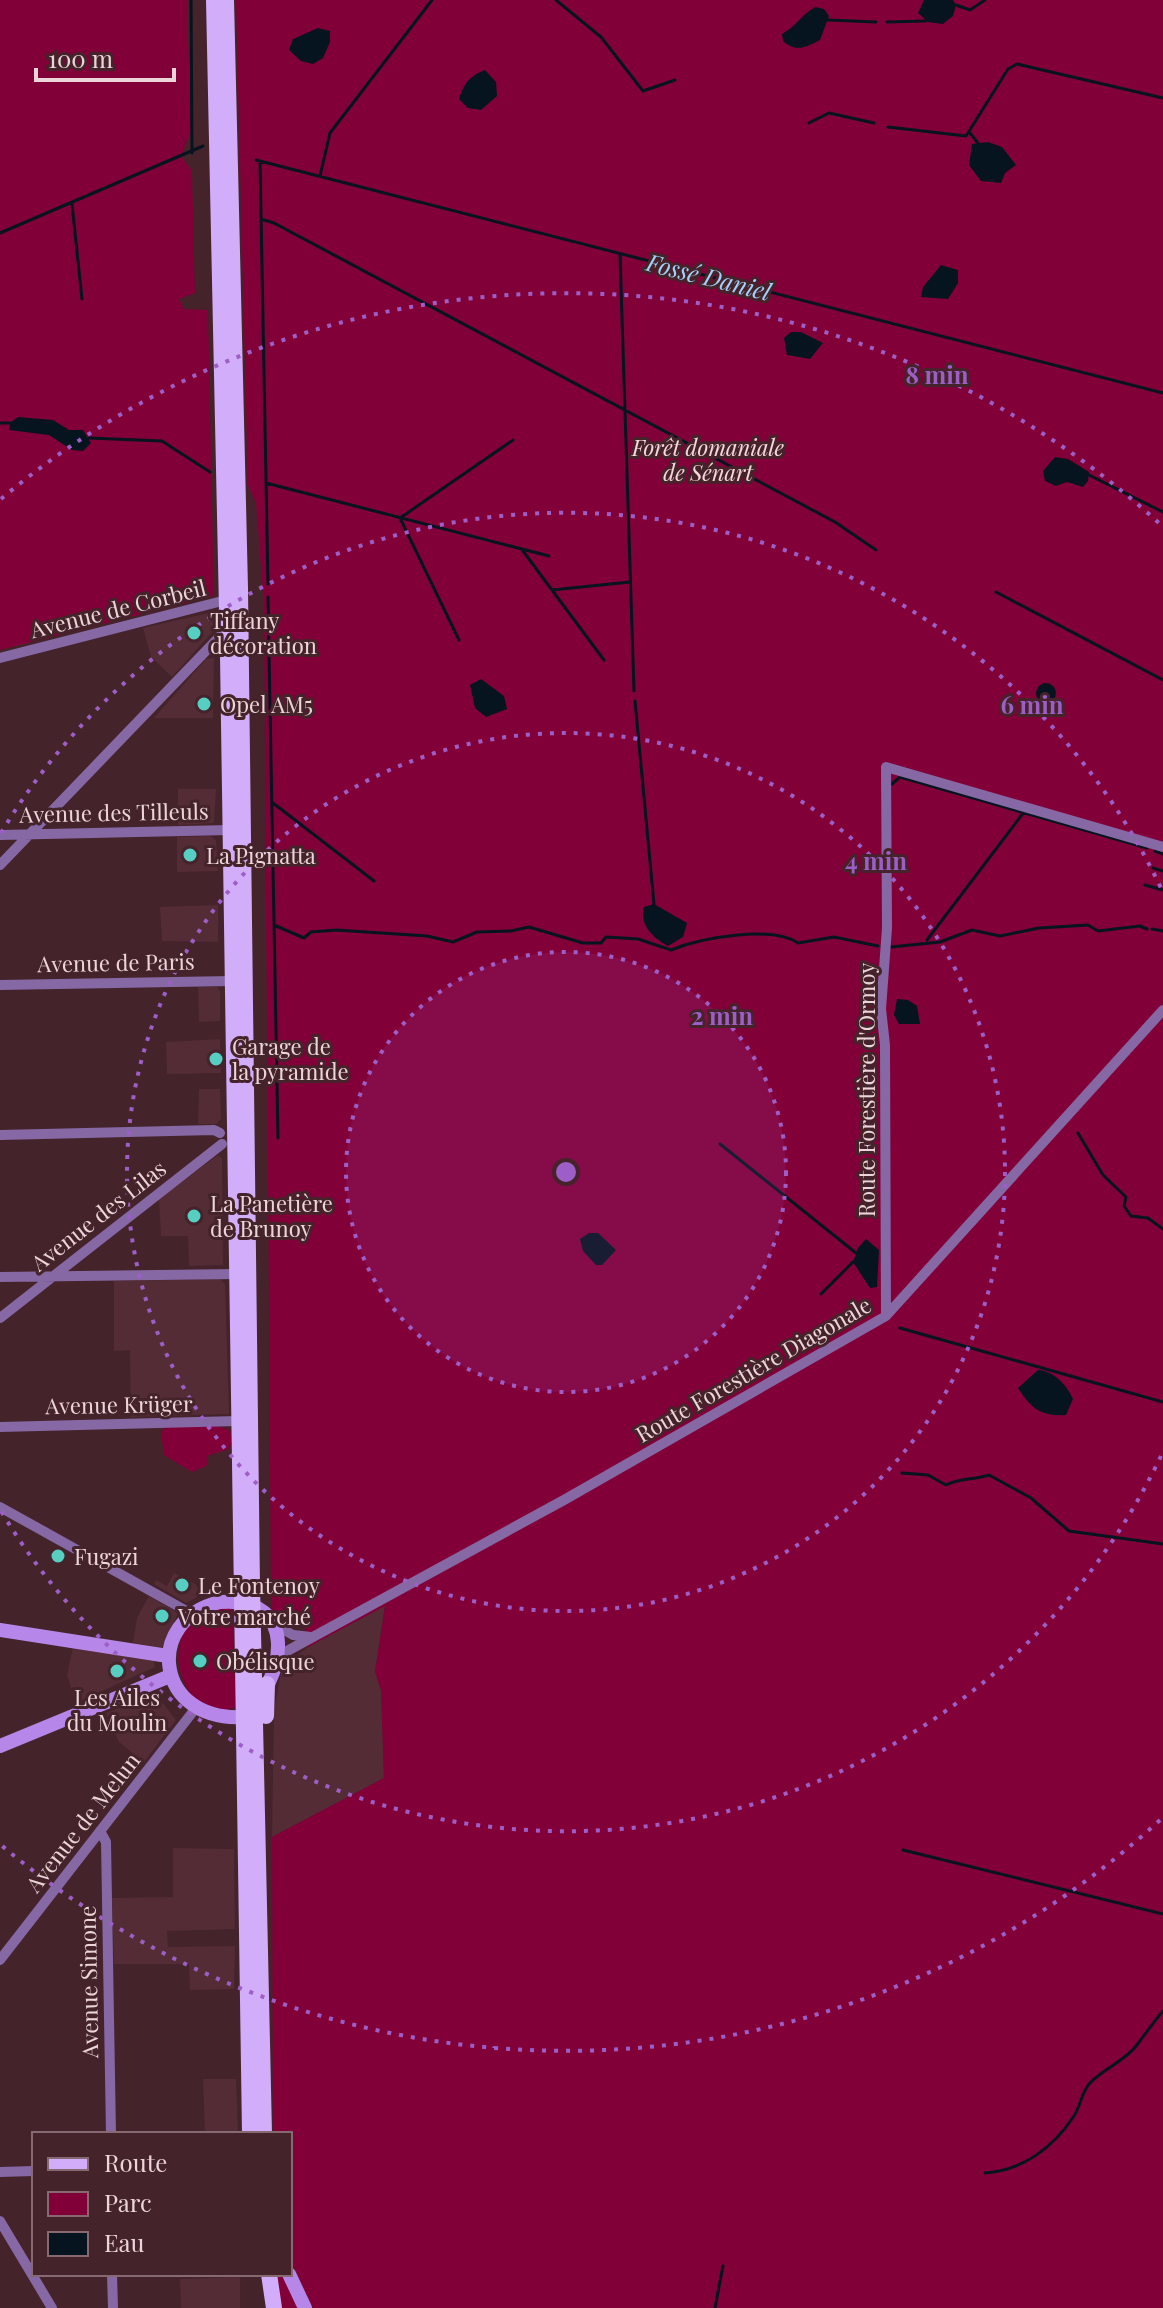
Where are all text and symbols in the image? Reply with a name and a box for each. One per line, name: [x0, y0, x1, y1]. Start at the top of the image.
scale bar: [36, 32, 174, 82]
text: 100 m: [48, 42, 113, 74]
water label: Fossé Daniel: [643, 245, 776, 307]
text: 8 min: [905, 358, 969, 390]
park label: Forêt domaniale de Sénart: [631, 432, 785, 487]
street label: Avenue de Corbeil: [26, 572, 209, 645]
place label: Tiffany décoration: [210, 605, 317, 660]
marker: Tiffany décoration: [185, 624, 203, 642]
text: 6 min: [1000, 688, 1064, 720]
place label: Opel AM5: [220, 689, 313, 719]
marker: Opel AM5: [195, 695, 213, 713]
street label: Avenue des Tilleuls: [18, 795, 209, 829]
place label: La Pignatta: [206, 840, 316, 870]
text: 4 min: [845, 844, 907, 876]
marker: La Pignatta: [181, 846, 199, 864]
street label: Avenue de Paris: [36, 946, 195, 978]
street label: Route Forestière d'Ormoy: [851, 963, 881, 1217]
text: 2 min: [691, 999, 753, 1031]
place label: Garage de la pyramide: [232, 1031, 349, 1086]
marker: Garage de la pyramide: [207, 1050, 225, 1068]
street label: Avenue des Lilas: [23, 1153, 172, 1278]
centre of rings: [552, 1158, 580, 1186]
place label: La Panetière de Brunoy: [210, 1188, 333, 1243]
marker: La Panetière de Brunoy: [185, 1207, 203, 1225]
street label: Route Forestière Diagonale: [630, 1289, 876, 1449]
street label: Avenue Krüger: [44, 1388, 193, 1420]
place label: Fugazi: [74, 1541, 139, 1571]
marker: Fugazi: [49, 1547, 67, 1565]
place label: Le Fontenoy: [198, 1570, 320, 1600]
marker: Le Fontenoy: [173, 1576, 191, 1594]
place label: Votre marché: [177, 1601, 311, 1631]
marker: Votre marché: [153, 1607, 171, 1625]
place label: Obélisque: [216, 1646, 315, 1676]
marker: Obélisque: [191, 1652, 209, 1670]
marker: Les Ailes du Moulin: [108, 1662, 126, 1680]
place label: Les Ailes du Moulin: [67, 1682, 167, 1737]
street label: Avenue de Melun: [17, 1746, 146, 1899]
street label: Avenue Simone: [72, 1906, 104, 2059]
legend: [32, 2132, 292, 2276]
text: Route: [104, 2146, 167, 2178]
text: Parc: [104, 2186, 152, 2218]
text: Eau: [104, 2226, 145, 2258]

